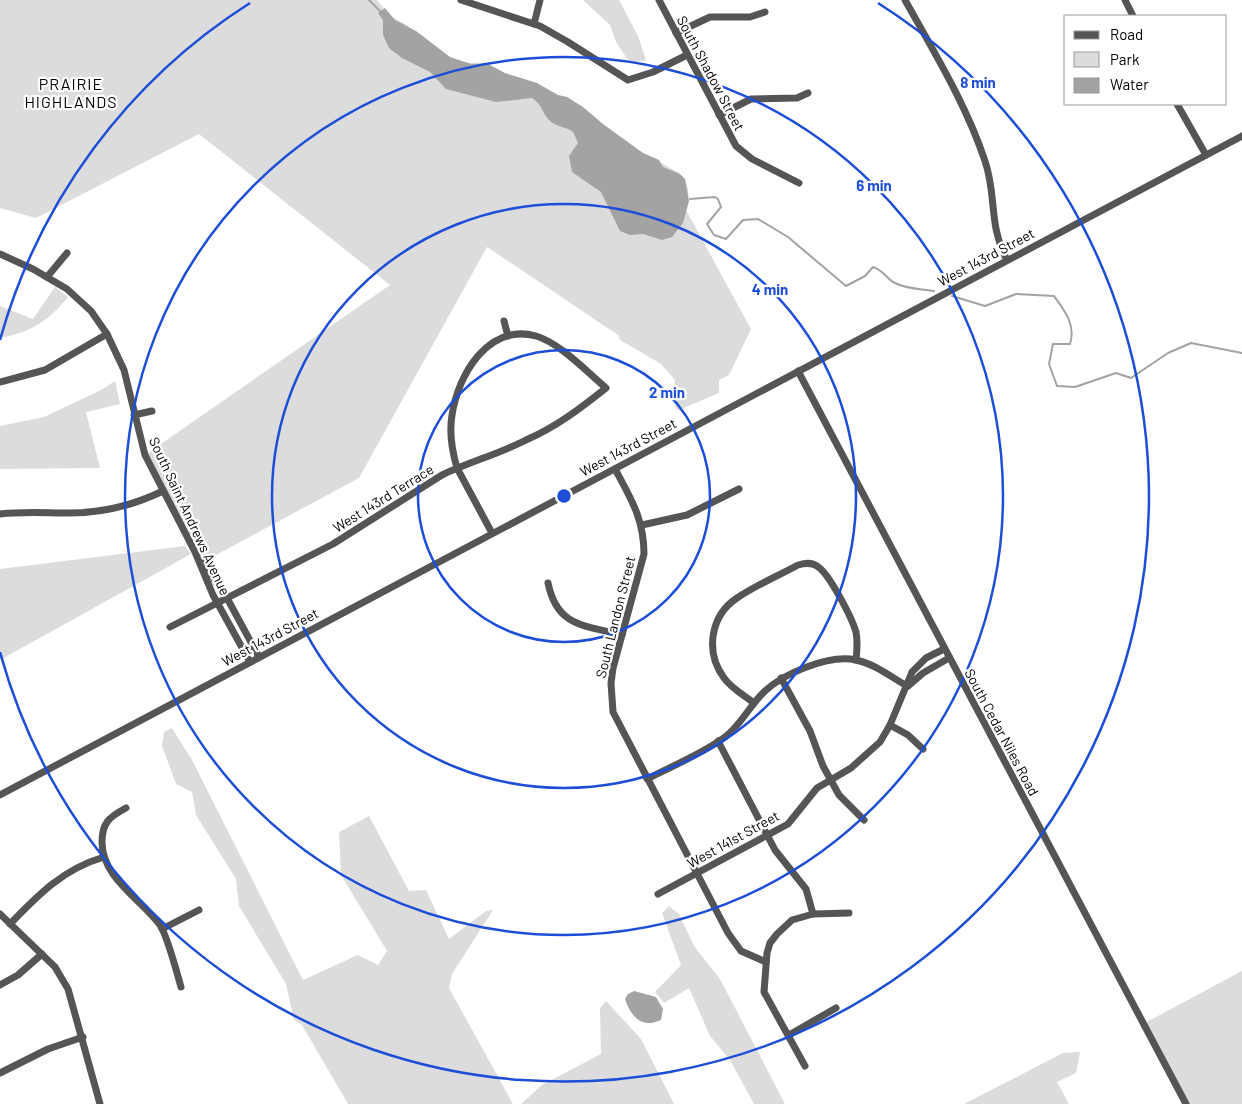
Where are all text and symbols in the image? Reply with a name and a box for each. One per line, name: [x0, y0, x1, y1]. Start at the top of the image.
street label: South Shadow Street: [674, 13, 748, 133]
legend: [1064, 15, 1227, 105]
text: Road: [1110, 25, 1143, 43]
text: Park: [1110, 50, 1140, 68]
text: 8 min: [960, 73, 996, 91]
district label: PRAIRIE HIGHLANDS: [24, 74, 118, 111]
text: Water: [1110, 75, 1149, 93]
text: 6 min: [856, 176, 892, 194]
street label: West 143rd Street: [935, 224, 1037, 290]
text: 4 min: [752, 280, 788, 298]
text: 2 min: [649, 383, 685, 401]
street label: West 143rd Street: [577, 414, 679, 480]
street label: South Saint Andrews Avenue: [146, 434, 234, 598]
street label: West 143rd Terrace: [330, 460, 436, 536]
centre of rings: [555, 487, 573, 505]
street label: South Landon Street: [592, 554, 638, 680]
street label: West 143rd Street: [219, 604, 321, 670]
street label: South Cedar Niles Road: [961, 666, 1043, 798]
street label: West 141st Street: [684, 807, 782, 871]

